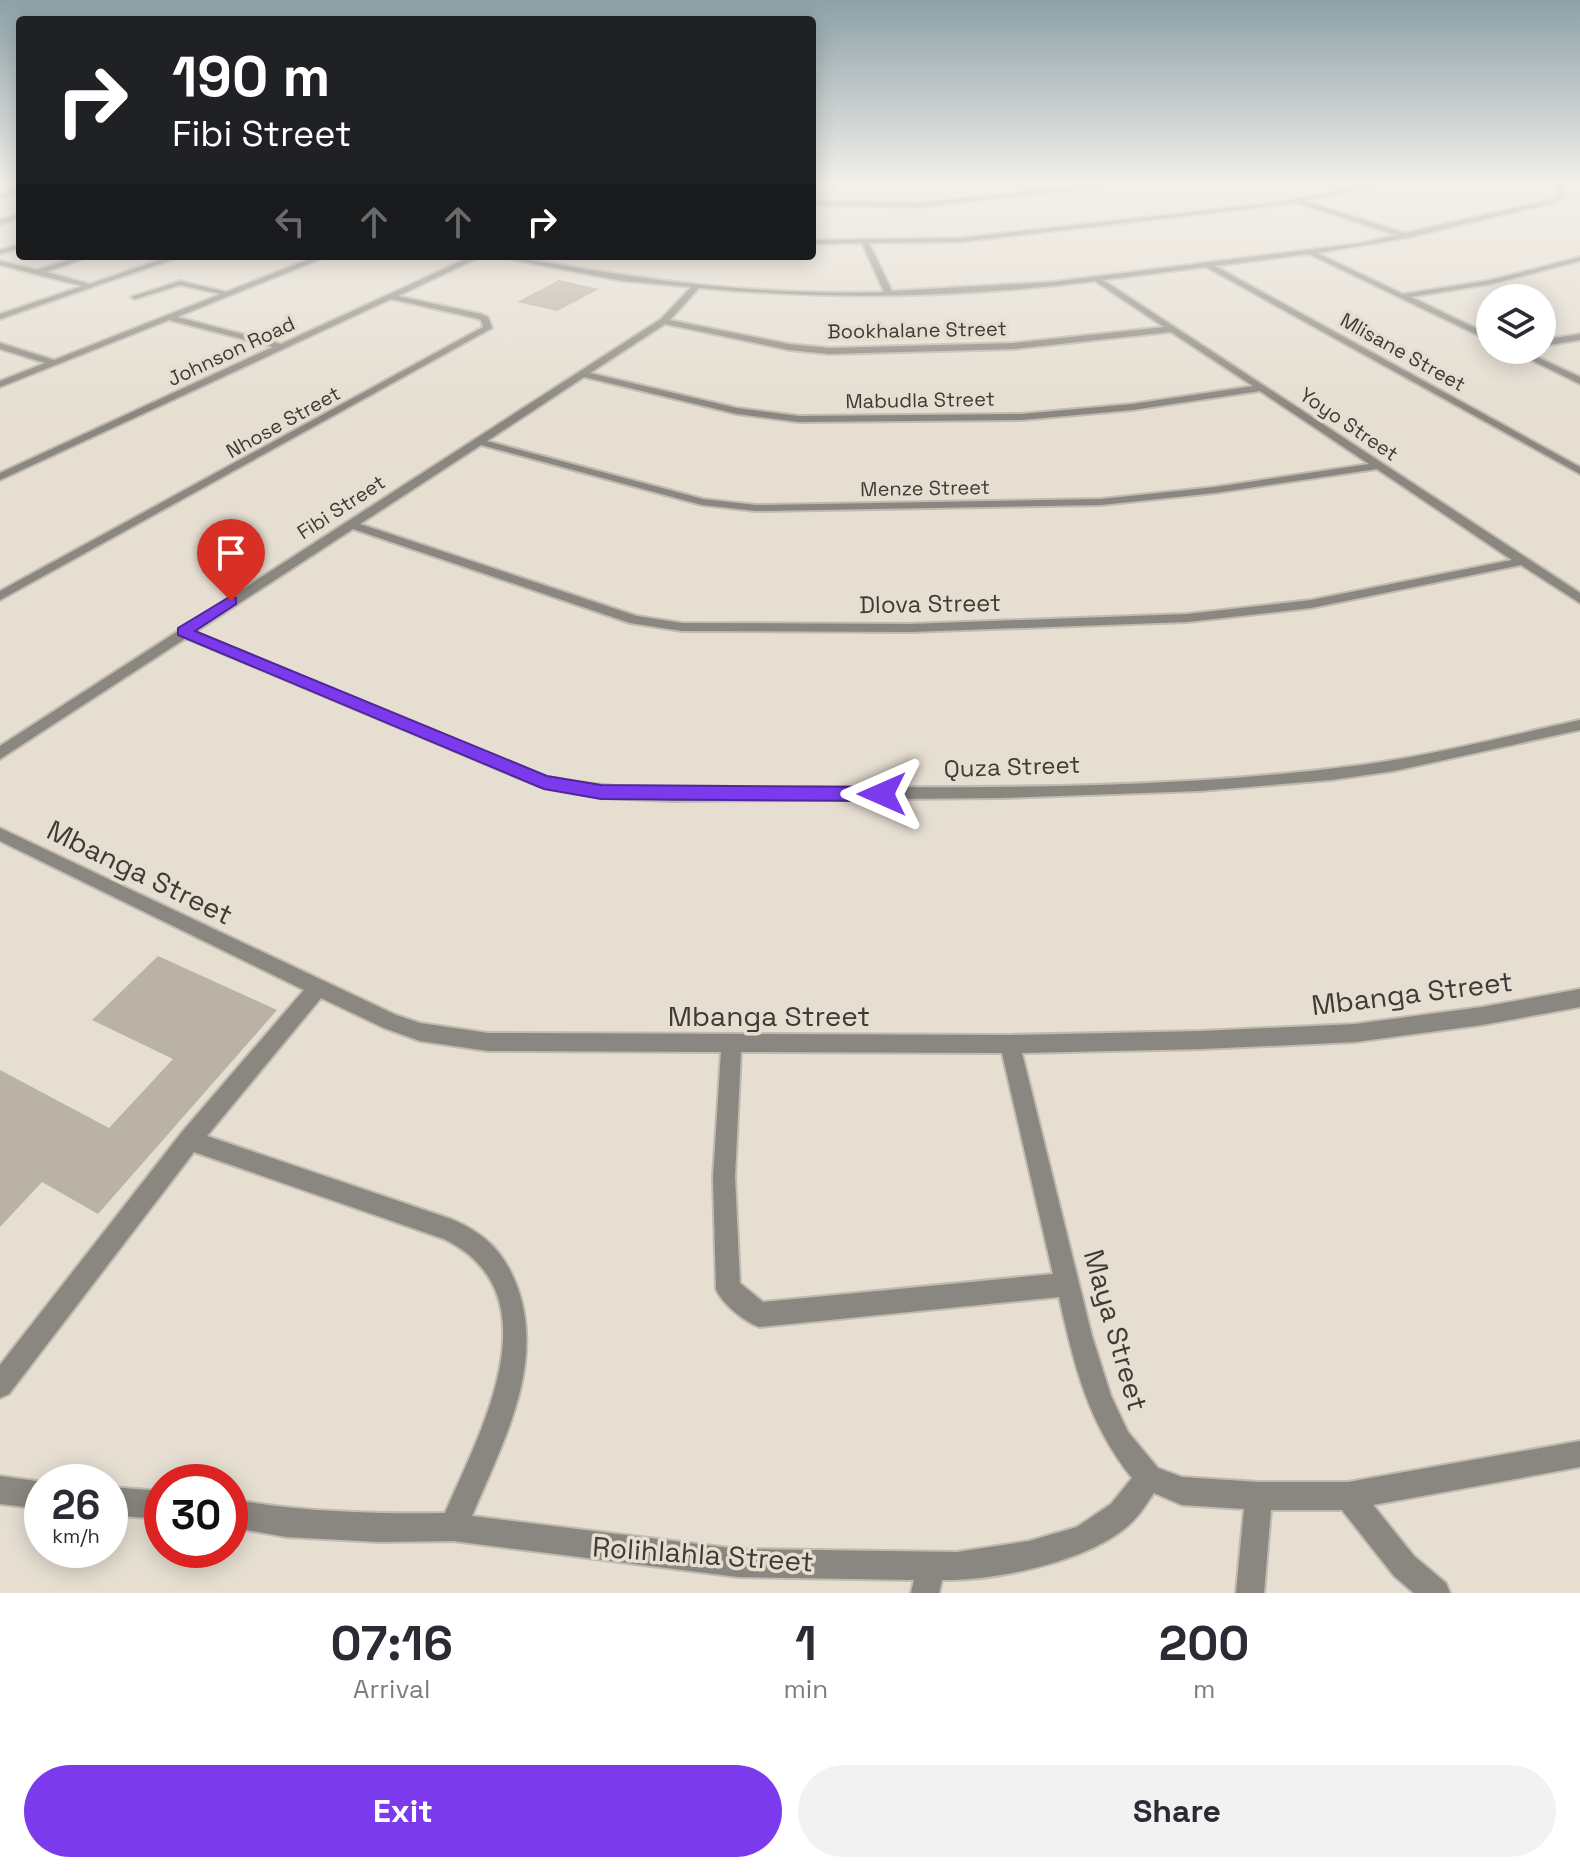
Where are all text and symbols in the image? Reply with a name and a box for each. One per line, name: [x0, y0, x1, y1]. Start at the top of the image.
text: 190 m: [172, 41, 330, 112]
icon: right: [40, 48, 144, 152]
text: Fibi Street: [172, 111, 352, 157]
icon: left: [268, 200, 312, 244]
icon: ahead: [352, 200, 396, 244]
icon: ahead: [436, 200, 480, 244]
icon: right: [520, 200, 564, 244]
map controls: [1476, 284, 1556, 364]
button: layers: [1476, 284, 1556, 364]
street label: Mlisane Street: [1336, 307, 1470, 397]
street label: Johnson Road: [163, 310, 299, 392]
street label: Bookhalane Street: [827, 315, 1007, 345]
street label: Nhose Street: [221, 380, 345, 464]
street label: Yoyo Street: [1295, 381, 1403, 467]
street label: Mabudla Street: [845, 386, 995, 414]
street label: Fibi Street: [292, 469, 390, 545]
street label: Menze Street: [860, 474, 990, 502]
pin: [197, 519, 265, 601]
icon: arrive: [209, 531, 253, 575]
street label: Dlova Street: [859, 587, 1001, 620]
street label: Quza Street: [943, 749, 1081, 784]
position arrow: [840, 752, 924, 836]
street label: Mbanga Street: [41, 811, 239, 933]
street label: Mbanga Street: [1309, 963, 1515, 1023]
street label: Mbanga Street: [668, 998, 870, 1034]
street label: Maya Street: [1076, 1245, 1156, 1415]
speed limit sign: 30: [144, 1464, 248, 1568]
text: 26: [52, 1480, 100, 1531]
text: km/h: [52, 1523, 100, 1549]
street label: Rolihlahla Street: [591, 1528, 815, 1580]
text: 07:16: [331, 1613, 453, 1674]
text: 1: [795, 1613, 817, 1674]
text: 200: [1159, 1613, 1249, 1674]
text: Arrival: [353, 1672, 430, 1706]
text: min: [784, 1672, 828, 1706]
text: m: [1193, 1672, 1215, 1706]
button: Exit: [24, 1765, 782, 1857]
button: Share: [798, 1765, 1556, 1857]

